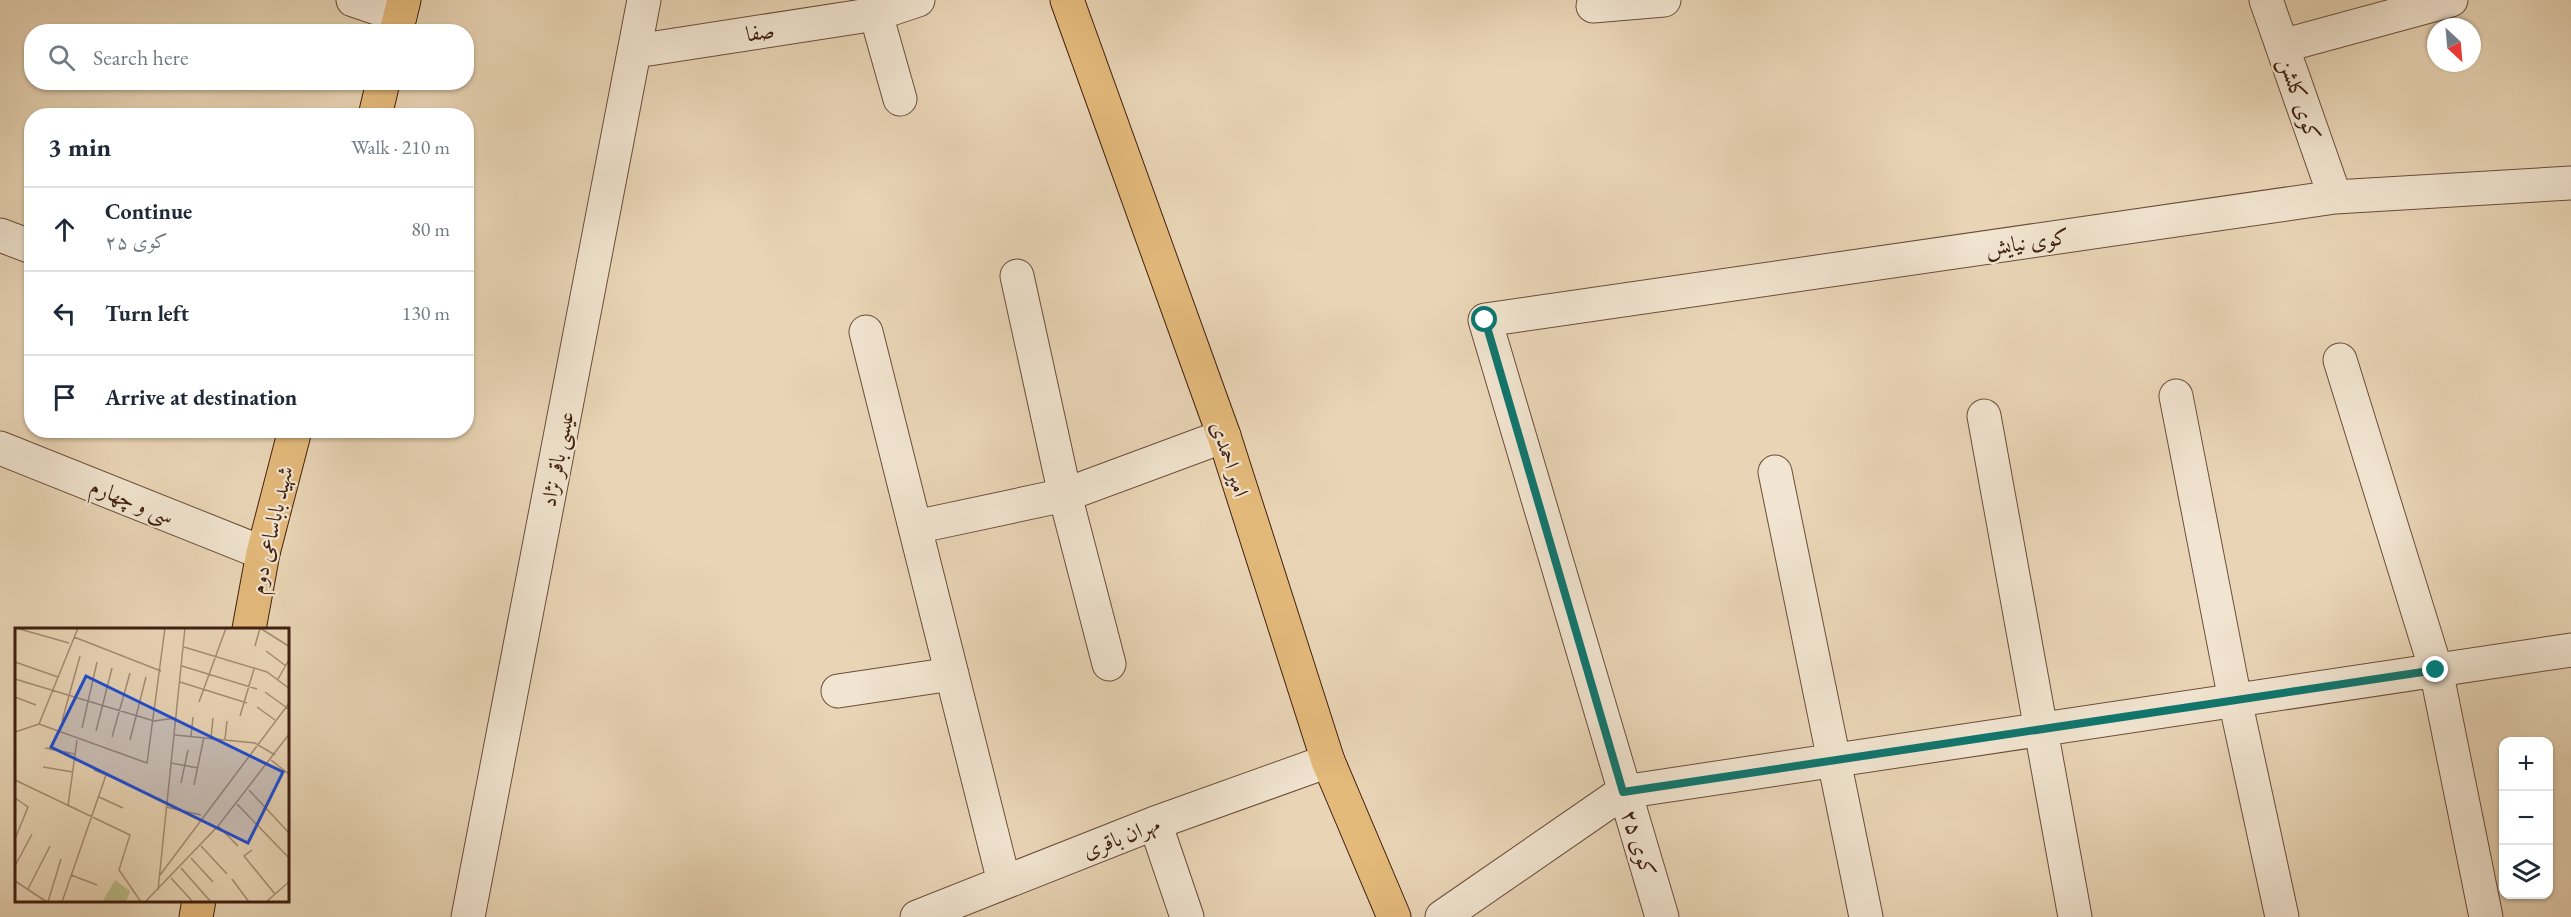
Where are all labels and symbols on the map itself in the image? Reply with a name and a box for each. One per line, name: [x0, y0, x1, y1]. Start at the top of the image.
street label: صفا: [744, 15, 776, 49]
north arrow: [2427, 18, 2481, 72]
street label: کوی کلشن: [2271, 53, 2328, 145]
street label: کوی نیایش: [1983, 222, 2071, 263]
route start: [1471, 306, 1497, 332]
street label: عیسی باقر نژاد: [534, 409, 581, 510]
street label: امیر احمدی: [1204, 418, 1256, 500]
street label: شهید باباساعی دوم: [242, 463, 305, 598]
street label: سی و چهارم: [84, 471, 178, 536]
inset map: [15, 628, 290, 902]
route end: [2422, 656, 2448, 682]
street label: کوی ۲۵: [1615, 806, 1663, 880]
street label: مهران باقری: [1078, 809, 1164, 865]

